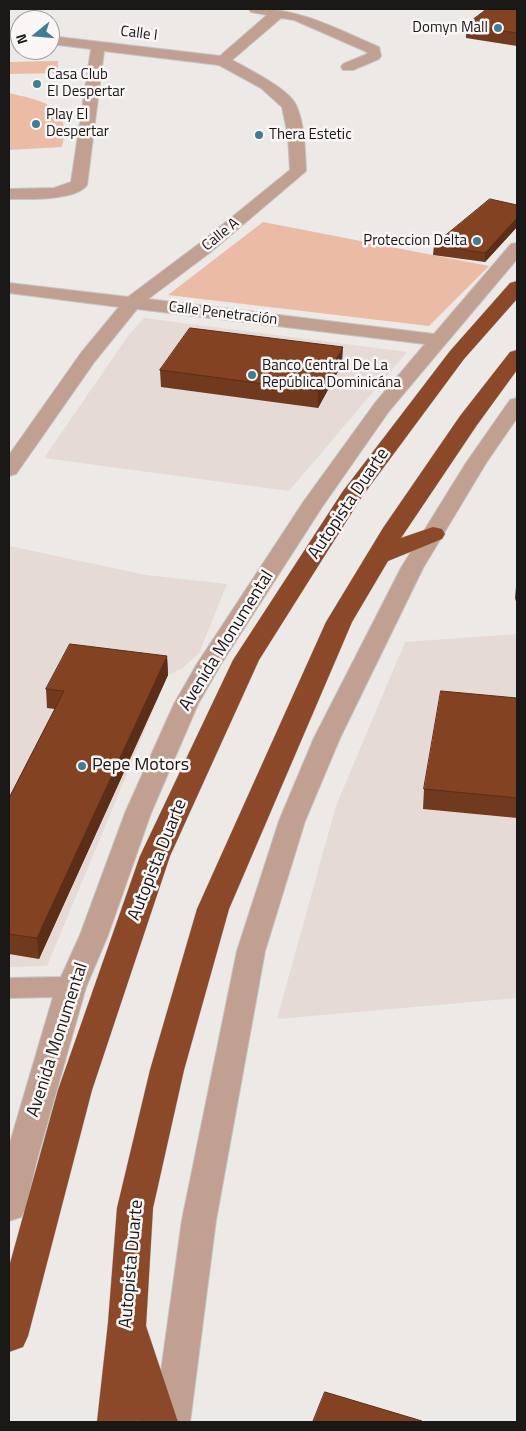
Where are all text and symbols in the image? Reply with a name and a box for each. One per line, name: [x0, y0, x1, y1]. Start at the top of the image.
north arrow: [10, 10, 60, 60]
place label: Domyn Mall: [412, 19, 488, 37]
marker: Domyn Mall: [492, 22, 504, 34]
street label: Calle I: [119, 23, 159, 45]
text: N: [10, 32, 33, 47]
place label: Casa Club El Despertar: [47, 66, 125, 101]
marker: Casa Club El Despertar: [31, 78, 43, 90]
place label: Play El Despertar: [46, 106, 109, 141]
marker: Play El Despertar: [30, 118, 42, 130]
place label: Thera Estetic: [269, 126, 352, 144]
marker: Thera Estetic: [253, 129, 265, 141]
street label: Calle A: [199, 215, 243, 255]
place label: Proteccion Delta: [363, 232, 467, 250]
marker: Proteccion Delta: [471, 235, 483, 247]
street label: Calle Penetración: [168, 298, 278, 330]
place label: Banco Central De La República Dominicána: [262, 357, 401, 392]
marker: Banco Central De La República Dominicána: [246, 369, 258, 381]
street label: Autopista Duarte: [304, 444, 394, 564]
street label: Avenida Monumental: [175, 567, 279, 715]
place label: Pepe Motors: [92, 755, 189, 777]
marker: Pepe Motors: [76, 760, 88, 772]
street label: Autopista Duarte: [124, 796, 192, 924]
street label: Avenida Monumental: [23, 960, 93, 1120]
street label: Autopista Duarte: [116, 1199, 148, 1329]

